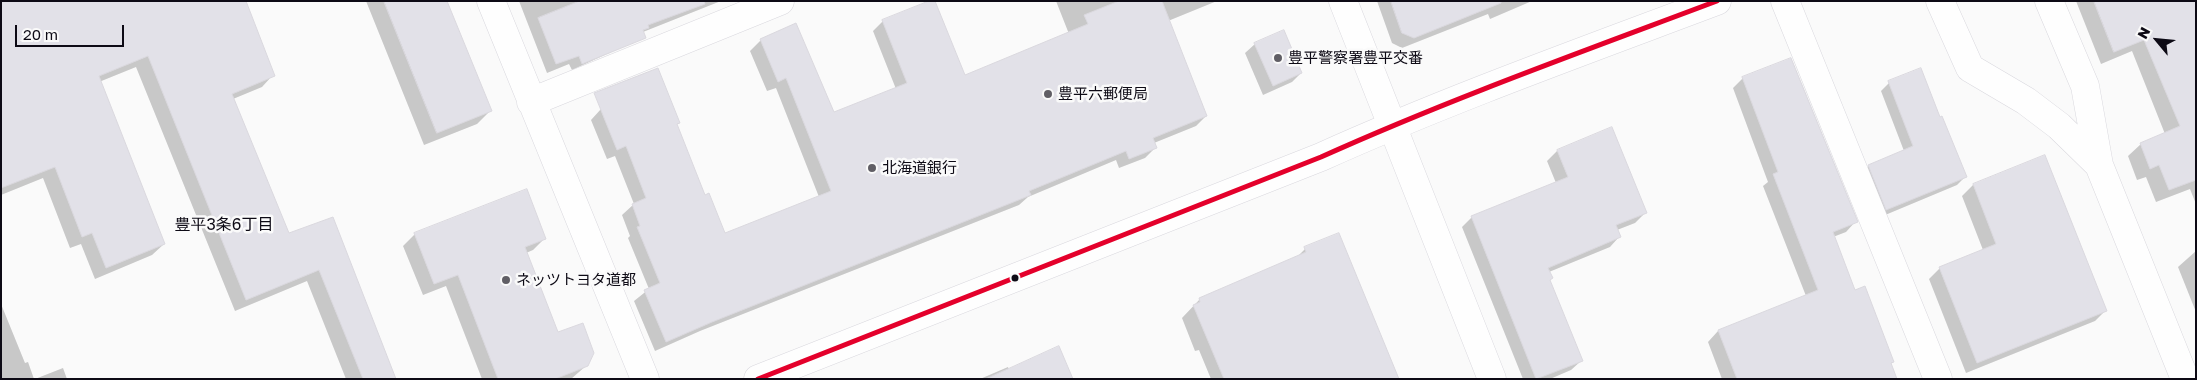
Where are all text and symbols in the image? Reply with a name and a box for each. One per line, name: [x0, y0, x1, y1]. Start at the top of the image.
scale bar: [18, 15, 126, 47]
north arrow: [2132, 15, 2182, 65]
text: N: [2133, 24, 2153, 41]
text: 20 m: [23, 25, 58, 43]
place label: 豊平警察署豊平交番: [1288, 49, 1423, 67]
marker: 豊平警察署豊平交番: [1272, 52, 1284, 64]
place label: 豊平六郵便局: [1058, 85, 1148, 103]
marker: 豊平六郵便局: [1042, 88, 1054, 100]
place label: 北海道銀行: [882, 159, 957, 177]
marker: 北海道銀行: [866, 162, 878, 174]
district label: 豊平3条6丁目: [174, 215, 274, 235]
place label: ネッツトヨタ道都: [516, 271, 636, 289]
unlabelled marker: [1010, 273, 1020, 283]
marker: ネッツトヨタ道都: [500, 274, 512, 286]

